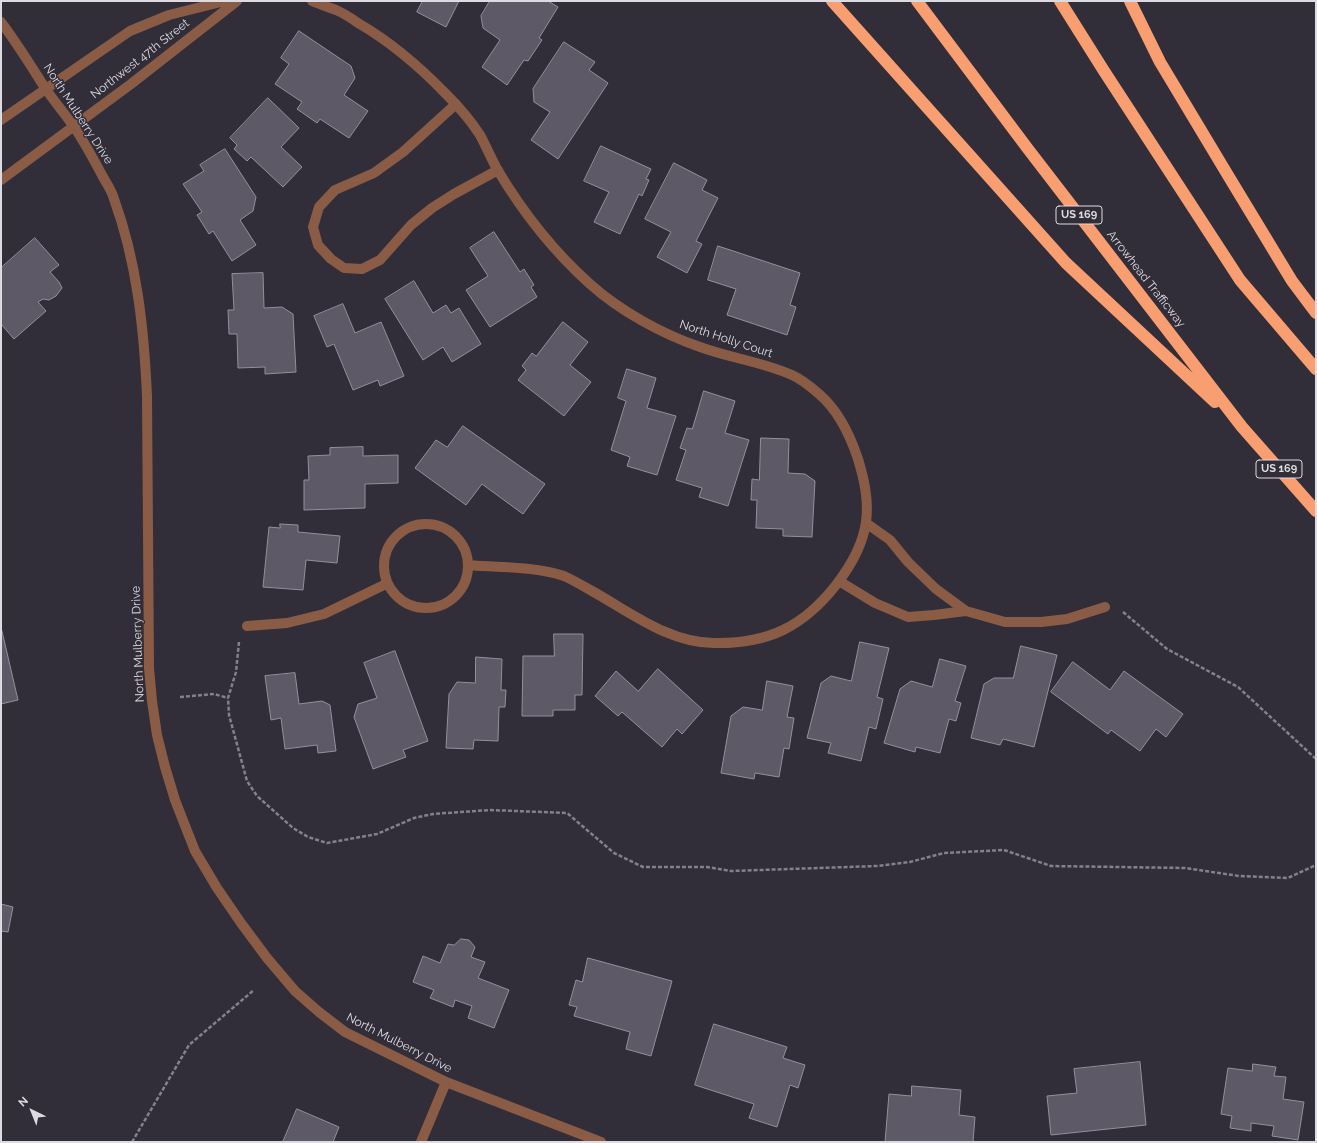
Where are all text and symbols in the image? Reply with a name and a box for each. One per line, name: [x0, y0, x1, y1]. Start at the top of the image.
street label: Northwest 47th Street: [88, 16, 192, 102]
street label: North Mulberry Drive: [40, 61, 116, 167]
road number: US 169: [1056, 206, 1102, 224]
street label: Arrowhead Trafficway: [1104, 228, 1188, 330]
street label: North Holly Court: [678, 317, 774, 361]
road number: US 169: [1256, 460, 1302, 478]
street label: North Mulberry Drive: [129, 585, 147, 703]
street label: North Mulberry Drive: [344, 1010, 454, 1076]
north arrow: [12, 1091, 52, 1131]
text: N: [16, 1094, 31, 1109]

